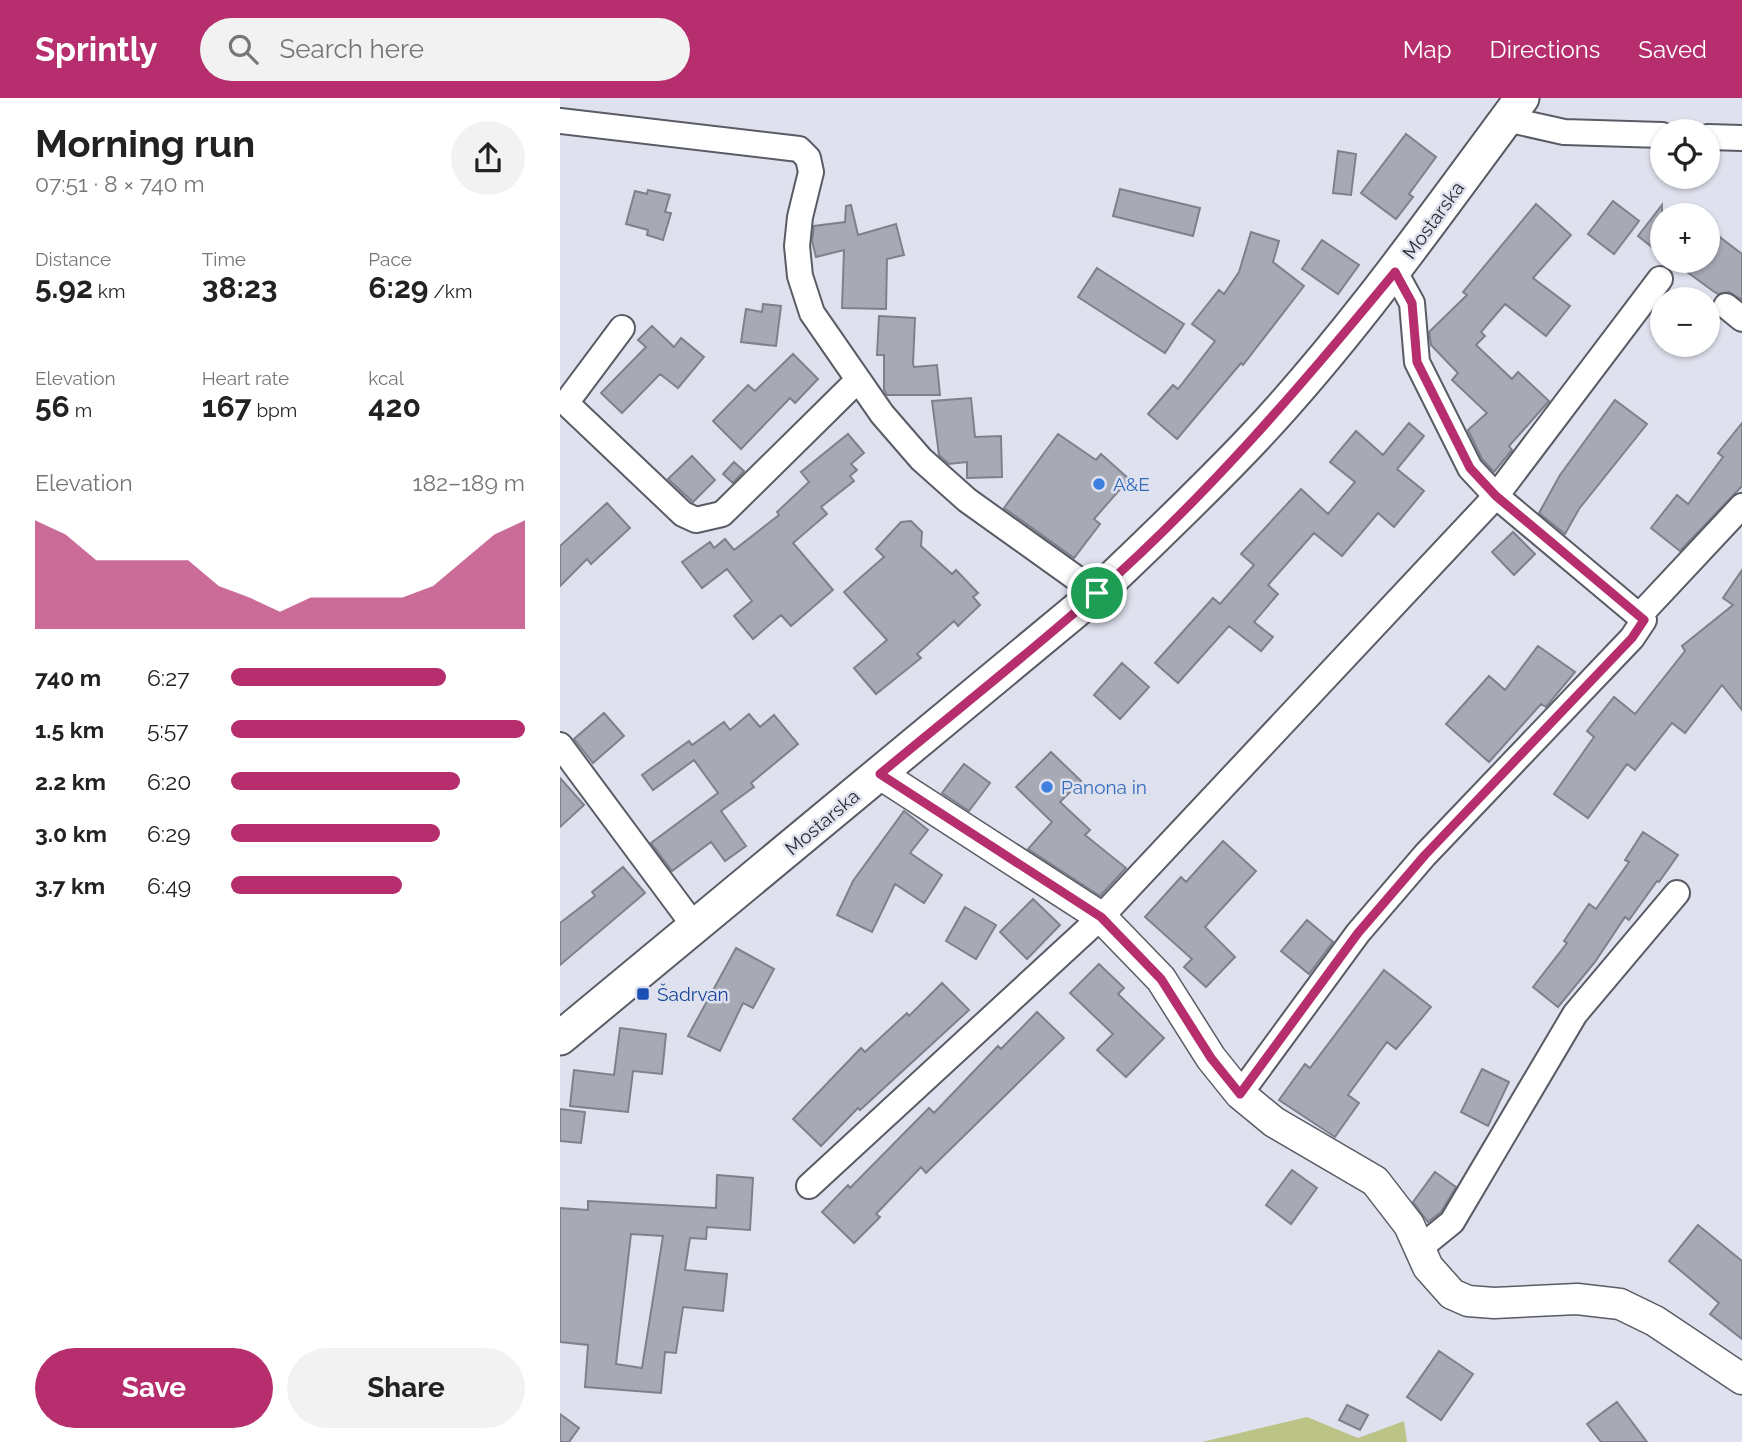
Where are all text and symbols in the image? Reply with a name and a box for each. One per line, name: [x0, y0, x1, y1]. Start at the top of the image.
search box: [200, 18, 690, 81]
text: Sprintly: [35, 30, 158, 69]
icon: search: [224, 30, 262, 68]
text: Search here: [280, 34, 424, 64]
text: Map: [1403, 35, 1452, 64]
text: Directions: [1490, 35, 1600, 64]
text: Saved: [1638, 35, 1707, 64]
map controls: [1650, 119, 1720, 357]
button: locate: [1650, 119, 1720, 189]
text: Morning run: [35, 121, 255, 166]
button: share: [451, 121, 525, 195]
text: 07:51 · 8 × 740 m: [35, 170, 205, 197]
street label: Mostarska: [1398, 177, 1468, 263]
button: +: [1650, 203, 1720, 273]
text: Distance: [35, 248, 111, 270]
text: Time: [202, 248, 246, 270]
text: Pace: [368, 248, 412, 270]
text: 5.92: [35, 270, 93, 305]
text: 38:23: [202, 270, 278, 305]
text: 6:29: [368, 270, 429, 305]
text: km: [93, 280, 125, 302]
text: /km: [429, 280, 472, 302]
button: −: [1650, 287, 1720, 357]
text: Elevation: [35, 367, 116, 389]
text: Heart rate: [202, 367, 289, 389]
text: kcal: [368, 367, 404, 389]
text: 56: [35, 389, 70, 424]
text: 167: [202, 389, 252, 424]
text: 420: [368, 389, 421, 424]
text: m: [70, 399, 92, 421]
text: bpm: [252, 399, 297, 421]
text: Elevation: [35, 469, 133, 496]
text: 182–189 m: [413, 469, 525, 496]
place label: A&E: [1113, 473, 1150, 495]
marker: A&E: [1091, 476, 1107, 492]
pin: [1067, 563, 1127, 623]
icon: arrive: [1078, 574, 1116, 612]
text: 740 m: [35, 664, 101, 691]
text: 6:27: [147, 664, 189, 691]
text: 1.5 km: [35, 716, 104, 743]
text: 5:57: [147, 716, 189, 743]
text: 2.2 km: [35, 768, 106, 795]
text: 6:20: [147, 768, 191, 795]
place label: Panona in: [1061, 776, 1147, 798]
marker: Panona in: [1039, 779, 1055, 795]
street label: Mostarska: [780, 785, 864, 859]
text: 3.0 km: [35, 820, 107, 847]
text: 6:29: [147, 820, 191, 847]
text: 3.7 km: [35, 872, 105, 899]
text: 6:49: [147, 872, 191, 899]
place label: Šadrvan: [657, 983, 729, 1005]
marker: Šadrvan: [635, 986, 651, 1002]
button: Save: [35, 1348, 273, 1428]
button: Share: [287, 1348, 525, 1428]

